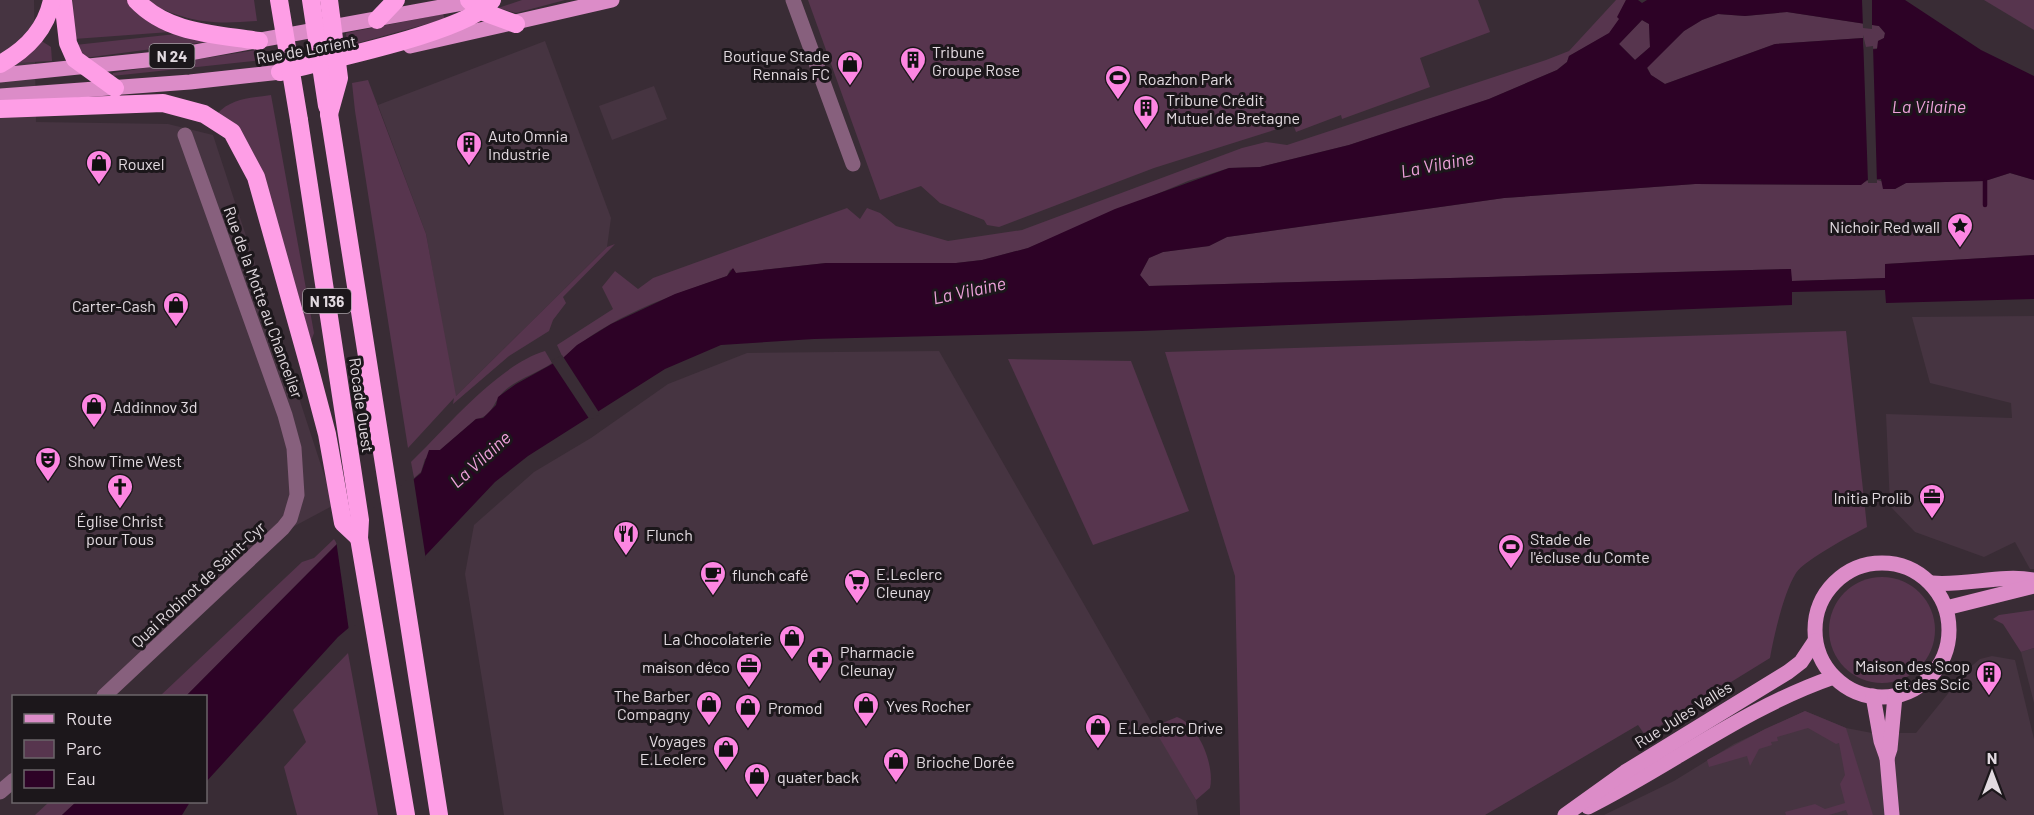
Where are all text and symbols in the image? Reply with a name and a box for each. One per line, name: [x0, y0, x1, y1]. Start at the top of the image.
street label: Rue de Lorient: [254, 31, 358, 67]
place label: Tribune Groupe Rose: [932, 42, 1020, 79]
road number: N 24: [150, 44, 195, 68]
building icon: Tribune Groupe Rose: [898, 45, 928, 83]
place label: Boutique Stade Rennais FC: [723, 46, 830, 83]
shop icon: Boutique Stade Rennais FC: [835, 49, 865, 87]
sports icon: Roazhon Park: [1103, 63, 1133, 101]
place label: Roazhon Park: [1138, 69, 1232, 88]
place label: Tribune Crédit Mutuel de Bretagne: [1166, 90, 1300, 127]
building icon: Tribune Crédit Mutuel de Bretagne: [1131, 93, 1161, 131]
water label: La Vilaine: [1892, 95, 1966, 117]
place label: Auto Omnia Industrie: [488, 126, 568, 163]
building icon: Auto Omnia Industrie: [454, 129, 484, 167]
water label: La Vilaine: [1398, 146, 1476, 182]
shop icon: Rouxel: [84, 148, 114, 186]
place label: Rouxel: [118, 154, 165, 173]
street label: Rue de la Motte au Chancelier: [220, 204, 308, 401]
place icon: Nichoir Red wall: [1945, 211, 1975, 249]
place label: Nichoir Red wall: [1829, 217, 1940, 236]
water label: La Vilaine: [930, 272, 1008, 308]
road number: N 136: [303, 289, 351, 313]
shop icon: Carter-Cash: [161, 290, 191, 328]
place label: Carter-Cash: [72, 296, 156, 315]
street label: Rocade Ouest: [346, 356, 378, 454]
shop icon: Addinnov 3d: [79, 391, 109, 429]
place label: Addinnov 3d: [113, 397, 197, 416]
water label: La Vilaine: [445, 426, 515, 492]
theatre icon: Show Time West: [33, 445, 63, 483]
place label: Show Time West: [68, 451, 182, 470]
church icon: Église Christ pour Tous: [105, 472, 135, 510]
office icon: Initia Prolib: [1917, 482, 1947, 520]
place label: Initia Prolib: [1833, 488, 1912, 507]
place label: Église Christ pour Tous: [76, 511, 164, 548]
street label: Quai Robinot de Saint-Cyr: [127, 517, 269, 651]
restaurant icon: Flunch: [611, 519, 641, 557]
place label: Flunch: [646, 525, 693, 544]
place label: Stade de l'écluse du Comte: [1530, 529, 1650, 566]
sports icon: Stade de l'écluse du Comte: [1496, 532, 1526, 570]
cafe icon: flunch café: [698, 559, 728, 597]
place label: E.Leclerc Cleunay: [876, 564, 942, 601]
place label: flunch café: [732, 565, 809, 584]
supermarket icon: E.Leclerc Cleunay: [842, 567, 872, 605]
shop icon: La Chocolaterie: [777, 623, 807, 661]
place label: La Chocolaterie: [663, 629, 772, 648]
place label: Pharmacie Cleunay: [840, 642, 914, 679]
pharmacy icon: Pharmacie Cleunay: [805, 645, 835, 683]
office icon: maison déco: [734, 651, 764, 689]
place label: Maison des Scop et des Scic: [1855, 656, 1970, 693]
place label: maison déco: [642, 657, 730, 676]
building icon: Maison des Scop et des Scic: [1974, 659, 2004, 697]
street label: Rue Jules Vallès: [1631, 676, 1735, 752]
place label: The Barber Compagny: [614, 686, 691, 723]
shop icon: The Barber Compagny: [694, 689, 724, 727]
shop icon: Yves Rocher: [851, 690, 881, 728]
shop icon: Promod: [733, 692, 763, 730]
legend: [12, 695, 207, 803]
place label: Yves Rocher: [886, 696, 971, 715]
place label: Promod: [768, 698, 823, 717]
text: Route: [66, 707, 112, 729]
shop icon: E.Leclerc Drive: [1083, 712, 1113, 750]
place label: E.Leclerc Drive: [1118, 718, 1223, 737]
place label: Voyages E.Leclerc: [640, 731, 706, 768]
shop icon: Voyages E.Leclerc: [711, 734, 741, 772]
text: Parc: [66, 737, 102, 759]
north arrow: [1962, 743, 2022, 803]
shop icon: Brioche Dorée: [881, 746, 911, 784]
text: N: [1987, 748, 1997, 767]
place label: Brioche Dorée: [916, 752, 1015, 771]
shop icon: quater back: [742, 761, 772, 799]
text: Eau: [66, 767, 96, 789]
place label: quater back: [777, 767, 859, 786]

